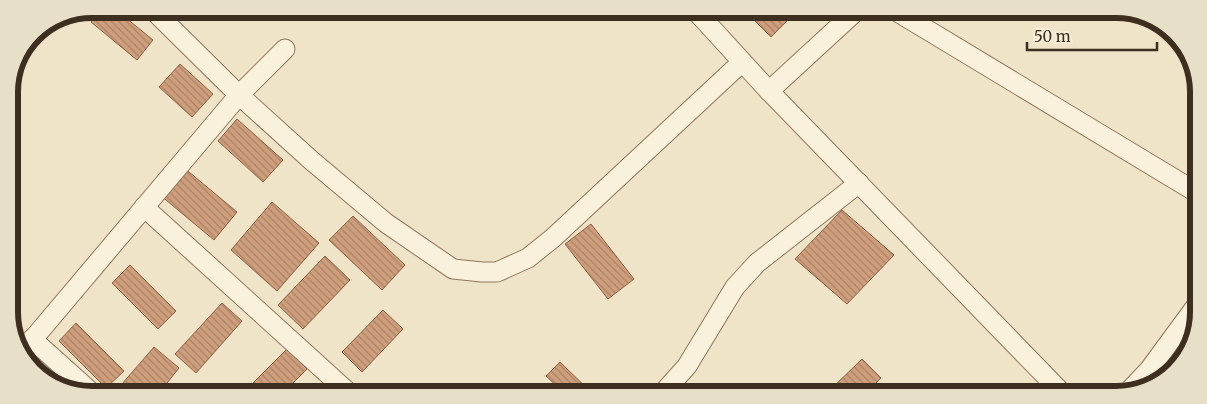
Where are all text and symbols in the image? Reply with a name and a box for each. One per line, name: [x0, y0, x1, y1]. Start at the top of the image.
scale bar: [1027, 20, 1157, 52]
text: 50 m: [1034, 27, 1071, 46]

